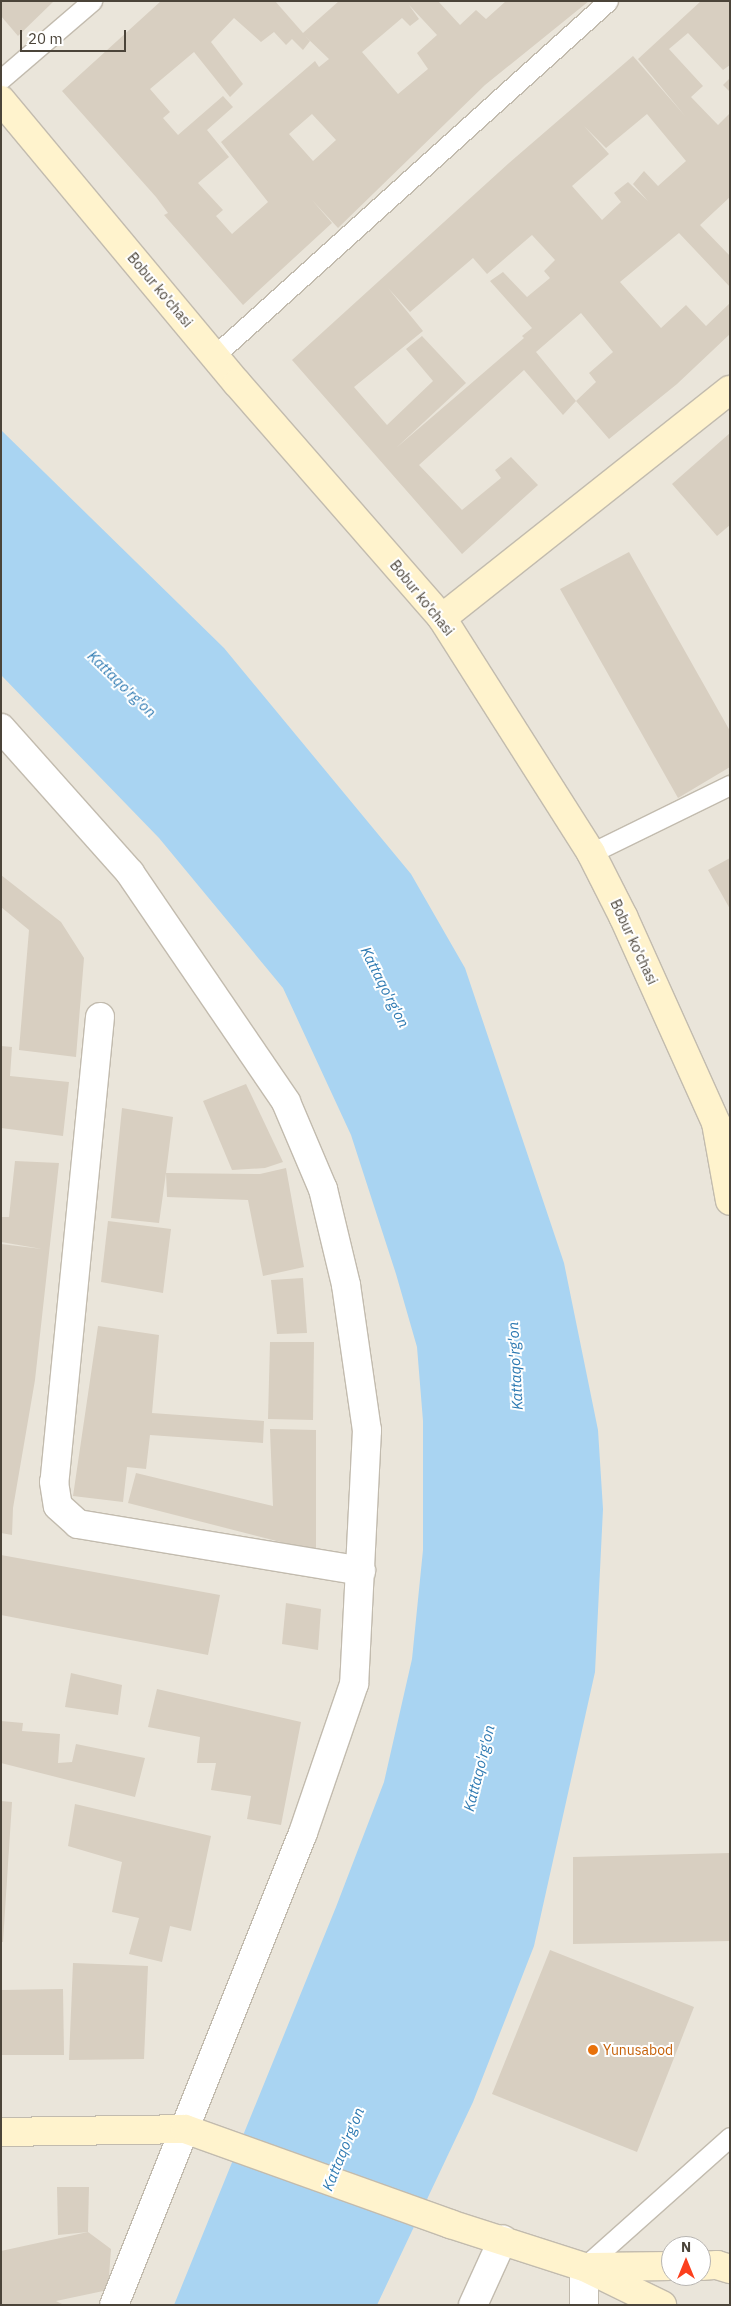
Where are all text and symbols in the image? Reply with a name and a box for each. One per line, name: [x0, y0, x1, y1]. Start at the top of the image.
scale bar: [22, 20, 129, 52]
text: 20 m: [28, 29, 63, 48]
street label: Bobur ko'chasi: [124, 249, 196, 331]
street label: Bobur ko'chasi: [386, 557, 458, 639]
water label: Kattaqo'rg'on: [84, 647, 160, 721]
street label: Bobur ko'chasi: [607, 897, 661, 987]
water label: Kattaqo'rg'on: [357, 944, 413, 1030]
water label: Kattaqo'rg'on: [504, 1321, 526, 1411]
water label: Kattaqo'rg'on: [460, 1723, 498, 1813]
place label: Yunusabod: [603, 2042, 673, 2058]
marker: Yunusabod: [587, 2044, 599, 2056]
water label: Kattaqo'rg'on: [318, 2105, 368, 2193]
north arrow: [661, 2236, 711, 2286]
text: N: [681, 2238, 691, 2256]

